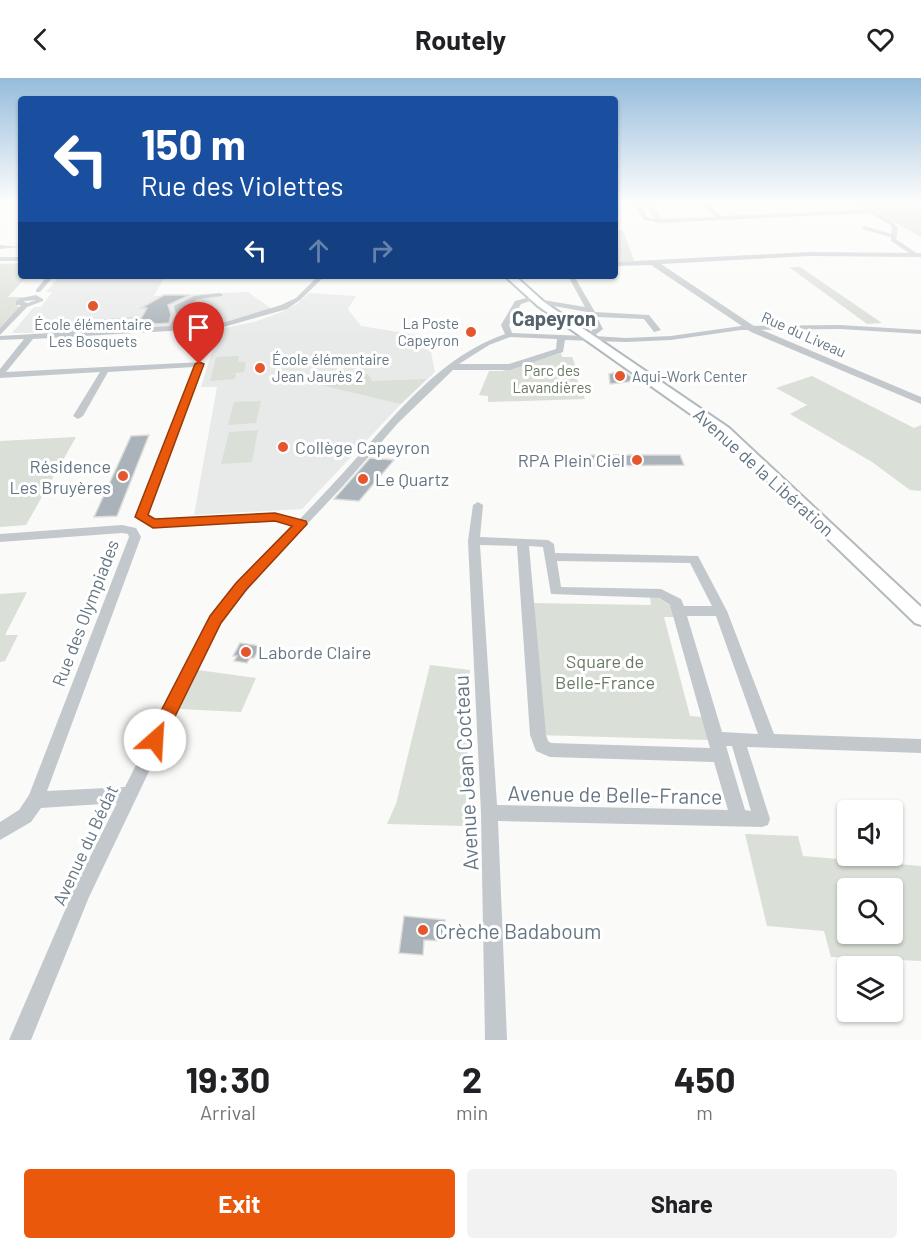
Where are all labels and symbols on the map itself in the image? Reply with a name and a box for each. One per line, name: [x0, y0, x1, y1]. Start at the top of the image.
marker: École élémentaire Les Bosquets: [86, 299, 100, 313]
pin: [173, 302, 224, 364]
district label: Capeyron: [512, 306, 596, 330]
street label: Rue du Liveau: [759, 307, 849, 361]
place label: La Poste Capeyron: [398, 314, 459, 349]
place label: École élémentaire Les Bosquets: [34, 315, 152, 350]
marker: La Poste Capeyron: [464, 325, 478, 339]
place label: École élémentaire Jean Jaurès 2: [272, 350, 390, 385]
marker: École élémentaire Jean Jaurès 2: [253, 361, 267, 375]
park label: Parc des Lavandières: [512, 361, 592, 396]
place label: Aqui-Work Center: [632, 367, 748, 385]
marker: Aqui-Work Center: [613, 369, 627, 383]
street label: Avenue de la Libération: [689, 403, 839, 541]
place label: Collège Capeyron: [295, 436, 430, 458]
marker: Collège Capeyron: [276, 440, 290, 454]
place label: RPA Plein Ciel: [518, 449, 625, 471]
marker: RPA Plein Ciel: [630, 453, 644, 467]
place label: Résidence Les Bruyères: [9, 455, 111, 498]
place label: Le Quartz: [375, 468, 449, 490]
marker: Résidence Les Bruyères: [116, 469, 130, 483]
marker: Le Quartz: [356, 472, 370, 486]
street label: Rue des Olympiades: [47, 536, 123, 690]
place label: Laborde Claire: [258, 641, 371, 663]
marker: Laborde Claire: [239, 645, 253, 659]
park label: Square de Belle-France: [555, 650, 655, 693]
street label: Avenue Jean Cocteau: [447, 675, 483, 871]
position arrow: [123, 708, 187, 772]
street label: Avenue de Belle-France: [508, 780, 722, 808]
street label: Avenue du Bédat: [48, 781, 122, 909]
place label: Crèche Badaboum: [435, 918, 601, 943]
marker: Crèche Badaboum: [416, 923, 430, 937]

